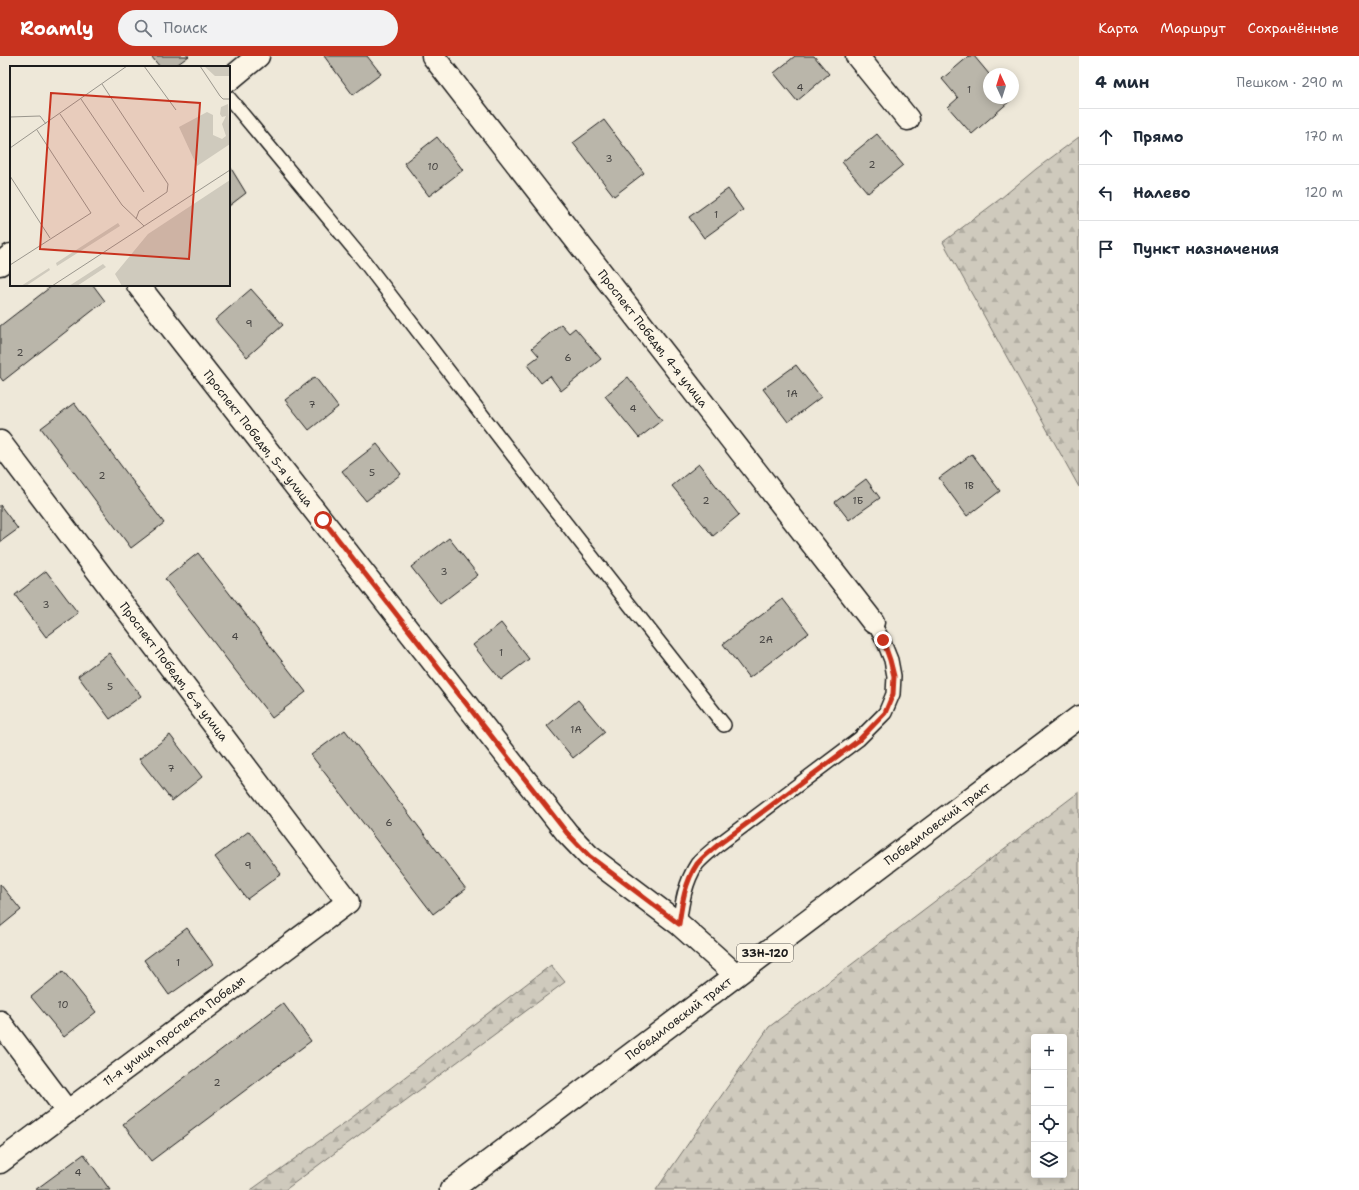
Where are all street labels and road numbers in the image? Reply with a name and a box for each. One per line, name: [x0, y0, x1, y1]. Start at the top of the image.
street label: Проспект Победы, 4-я улица: [595, 268, 711, 410]
street label: Проспект Победы, 5-я улица: [200, 367, 317, 511]
street label: Проспект Победы, 6-я улица: [116, 599, 232, 745]
street label: Победиловский тракт: [881, 778, 995, 869]
road number: 33Н-120: [737, 944, 793, 962]
street label: 11-я улица проспекта Победы: [100, 972, 248, 1090]
street label: Победиловский тракт: [622, 973, 736, 1064]

